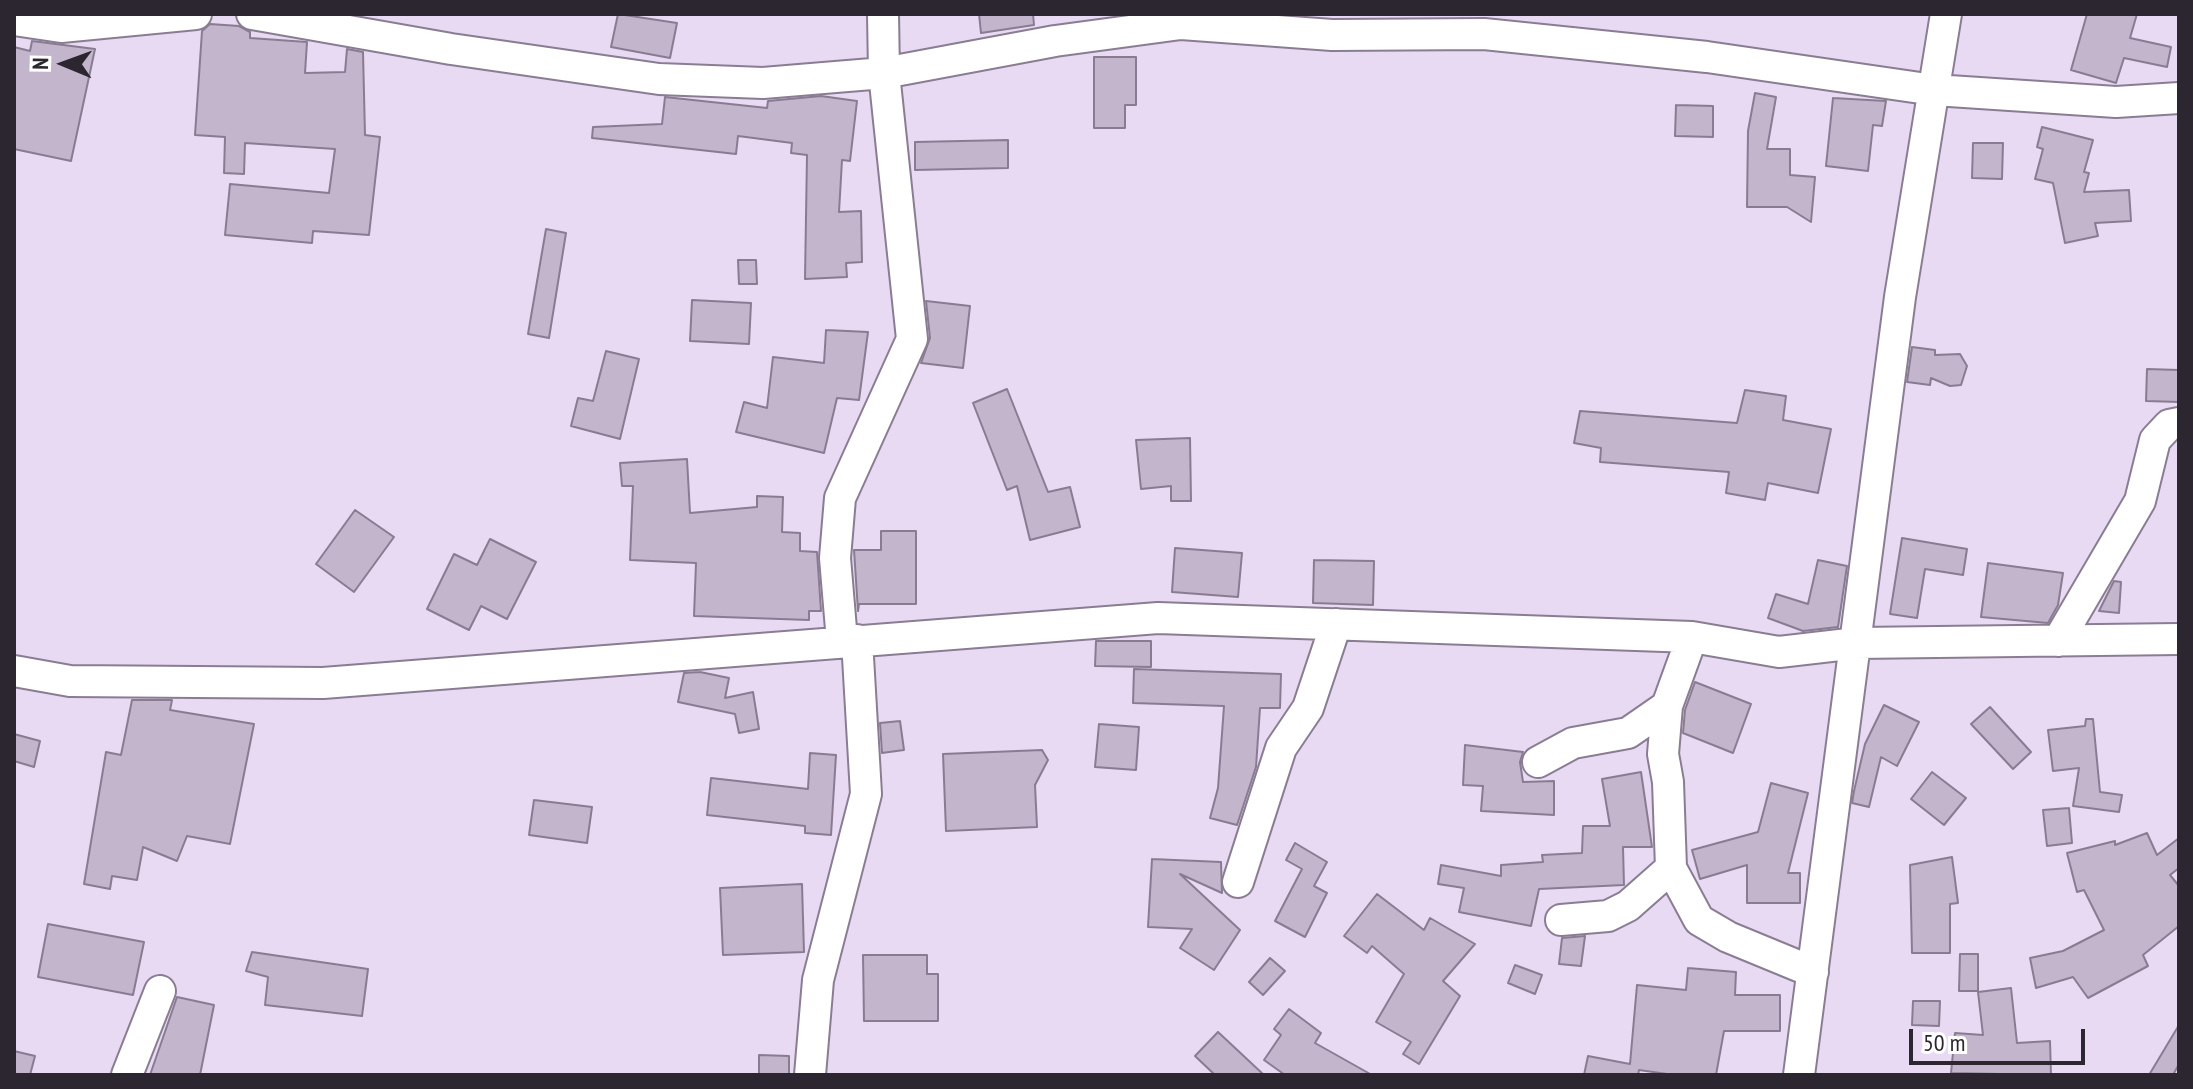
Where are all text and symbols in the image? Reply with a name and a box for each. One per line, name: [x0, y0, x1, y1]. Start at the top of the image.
north arrow: [24, 24, 104, 104]
text: N: [26, 57, 54, 70]
scale bar: [1913, 1013, 2089, 1063]
text: 50 m: [1923, 1027, 1965, 1058]

